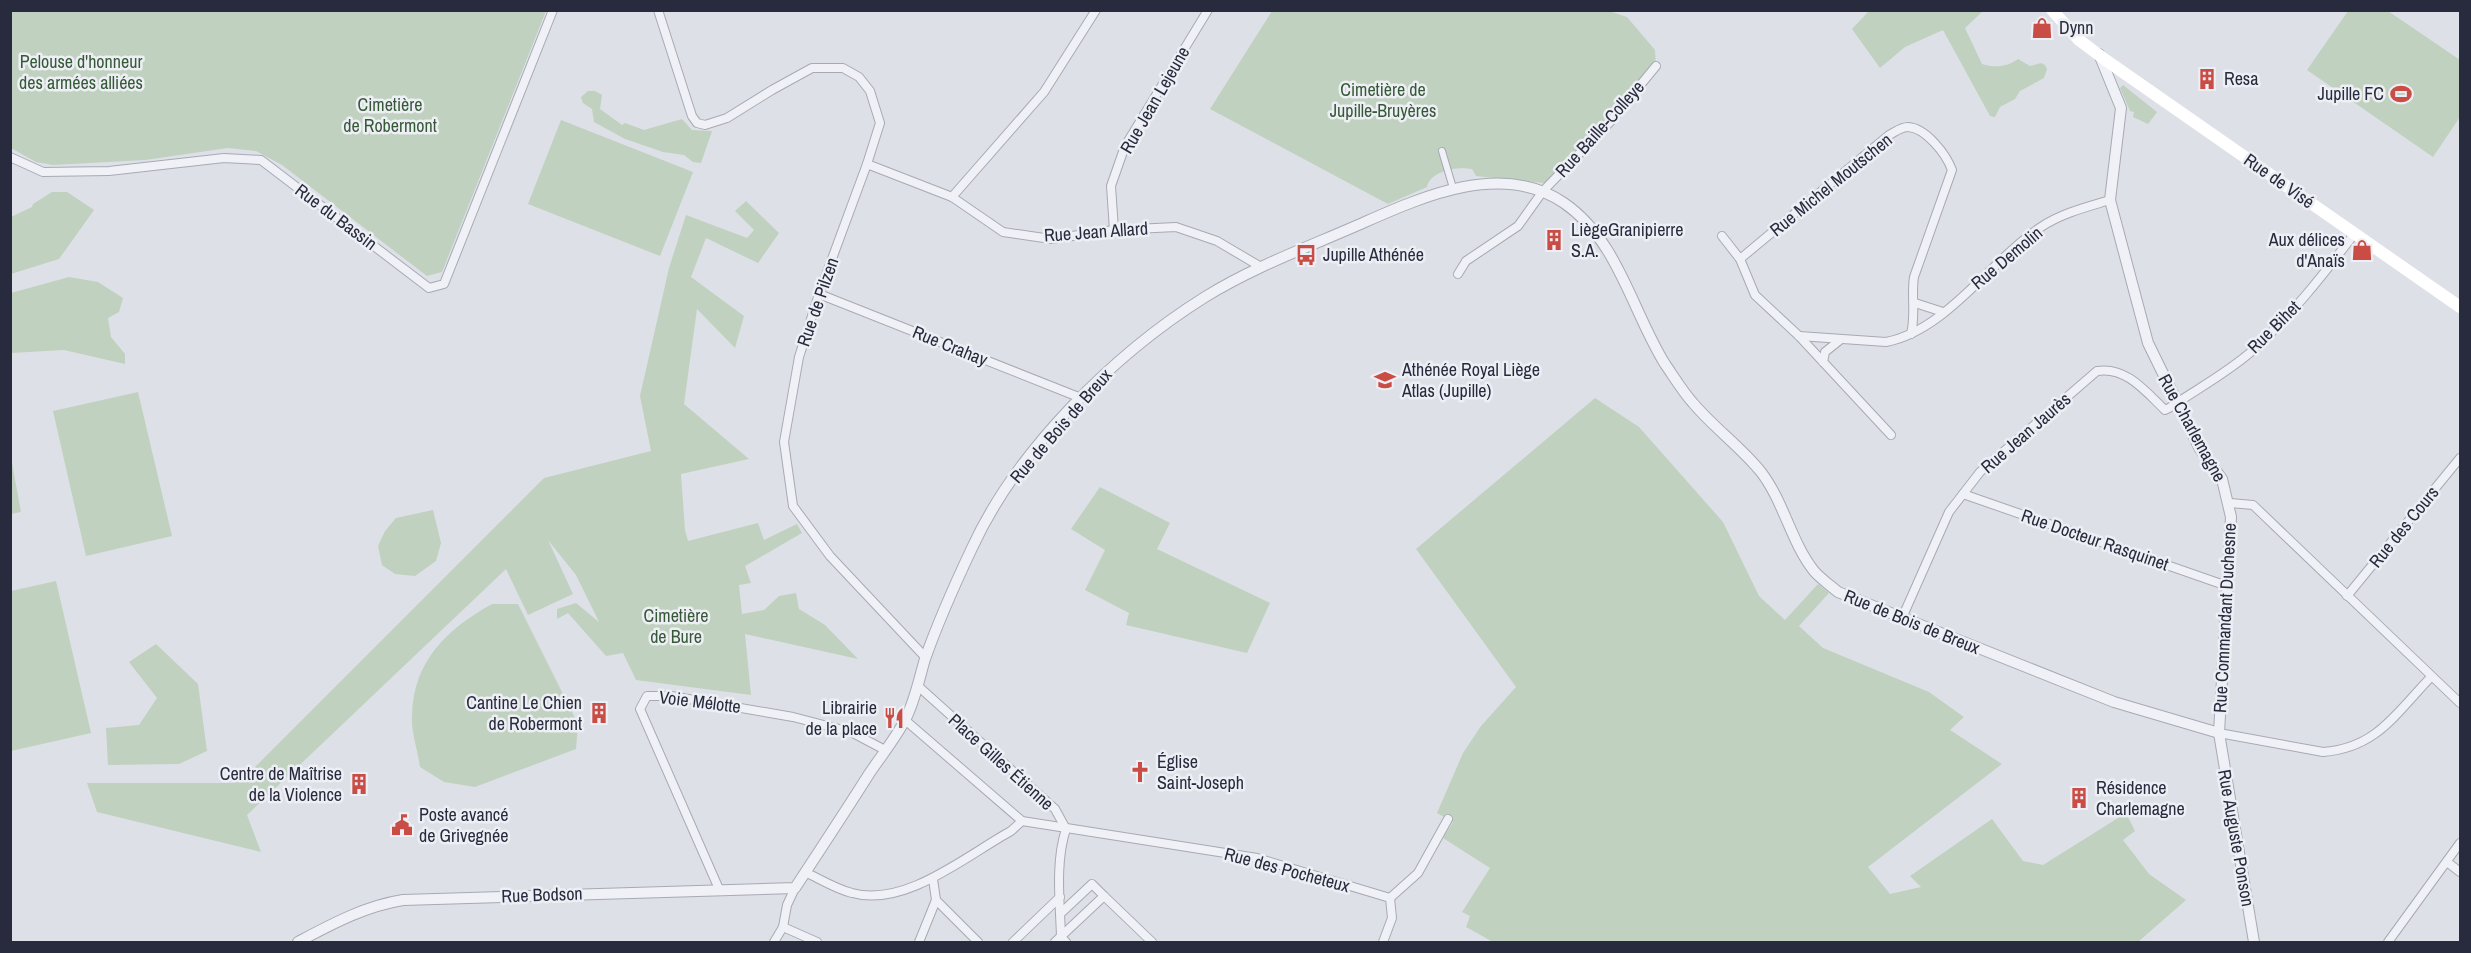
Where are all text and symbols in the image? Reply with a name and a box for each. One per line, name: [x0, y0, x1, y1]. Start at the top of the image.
place label: Dynn: [2059, 15, 2093, 40]
shop icon: Dynn: [2030, 16, 2054, 40]
street label: Rue Jean Lejeune: [1114, 42, 1195, 158]
park label: Pelouse d'honneur des armées alliées: [19, 49, 143, 95]
place label: Resa: [2224, 66, 2258, 91]
building icon: Resa: [2195, 67, 2219, 91]
street label: Rue Baille-Colleye: [1549, 75, 1650, 182]
park label: Cimetière de Jupille-Bruyères: [1330, 77, 1436, 123]
place label: Jupille FC: [2318, 81, 2384, 106]
sports icon: Jupille FC: [2389, 82, 2413, 106]
park label: Cimetière de Robermont: [343, 92, 437, 138]
street label: Rue Michel Moutschen: [1764, 127, 1897, 242]
street label: Rue de Visé: [2239, 147, 2320, 214]
street label: Rue du Bassin: [290, 177, 382, 256]
street label: Rue Jean Allard: [1043, 215, 1149, 248]
place label: LiègeGranipierre S.A.: [1571, 217, 1683, 263]
street label: Rue Demolin: [1966, 220, 2048, 295]
place label: Aux délices d'Anaïs: [2268, 227, 2345, 273]
building icon: LiègeGranipierre S.A.: [1542, 228, 1566, 252]
shop icon: Aux délices d'Anaïs: [2350, 238, 2374, 262]
place label: Jupille Athénée: [1323, 242, 1424, 267]
bus stop icon: Jupille Athénée: [1294, 243, 1318, 267]
street label: Rue de Pilzen: [791, 254, 844, 350]
street label: Rue Bihet: [2242, 295, 2306, 359]
street label: Rue Crahay: [909, 319, 992, 372]
place label: Athénée Royal Liège Atlas (Jupille): [1401, 357, 1540, 403]
street label: Rue de Bois de Breux: [1004, 363, 1118, 488]
school or university icon: Athénée Royal Liège Atlas (Jupille): [1373, 368, 1397, 392]
street label: Rue Charlemagne: [2152, 369, 2232, 486]
street label: Rue Jean Jaurès: [1975, 387, 2076, 479]
street label: Rue des Cours: [2363, 481, 2444, 573]
street label: Rue Docteur Rasquinet: [2018, 503, 2172, 576]
street label: Rue Commandant Duchesne: [2207, 522, 2242, 714]
street label: Rue de Bois de Breux: [1841, 583, 1984, 660]
park label: Cimetière de Bure: [644, 603, 708, 649]
street label: Voie Mélotte: [658, 684, 742, 719]
place label: Cantine Le Chien de Robermont: [466, 690, 582, 736]
place label: Librairie de la place: [806, 695, 877, 741]
building icon: Cantine Le Chien de Robermont: [587, 701, 611, 725]
restaurant icon: Librairie de la place: [882, 706, 906, 730]
street label: Place Gilles Étienne: [943, 708, 1059, 816]
place label: Église Saint-Joseph: [1157, 749, 1244, 795]
church icon: Église Saint-Joseph: [1128, 760, 1152, 784]
place label: Centre de Maîtrise de la Violence: [220, 761, 342, 807]
street label: Rue Auguste Ponson: [2212, 767, 2261, 908]
building icon: Centre de Maîtrise de la Violence: [347, 772, 371, 796]
place label: Résidence Charlemagne: [2096, 775, 2185, 821]
building icon: Résidence Charlemagne: [2067, 786, 2091, 810]
place label: Poste avancé de Grivegnée: [419, 802, 508, 848]
public building icon: Poste avancé de Grivegnée: [390, 813, 414, 837]
street label: Rue des Pocheteux: [1222, 841, 1353, 898]
street label: Rue Bodson: [501, 881, 583, 908]

